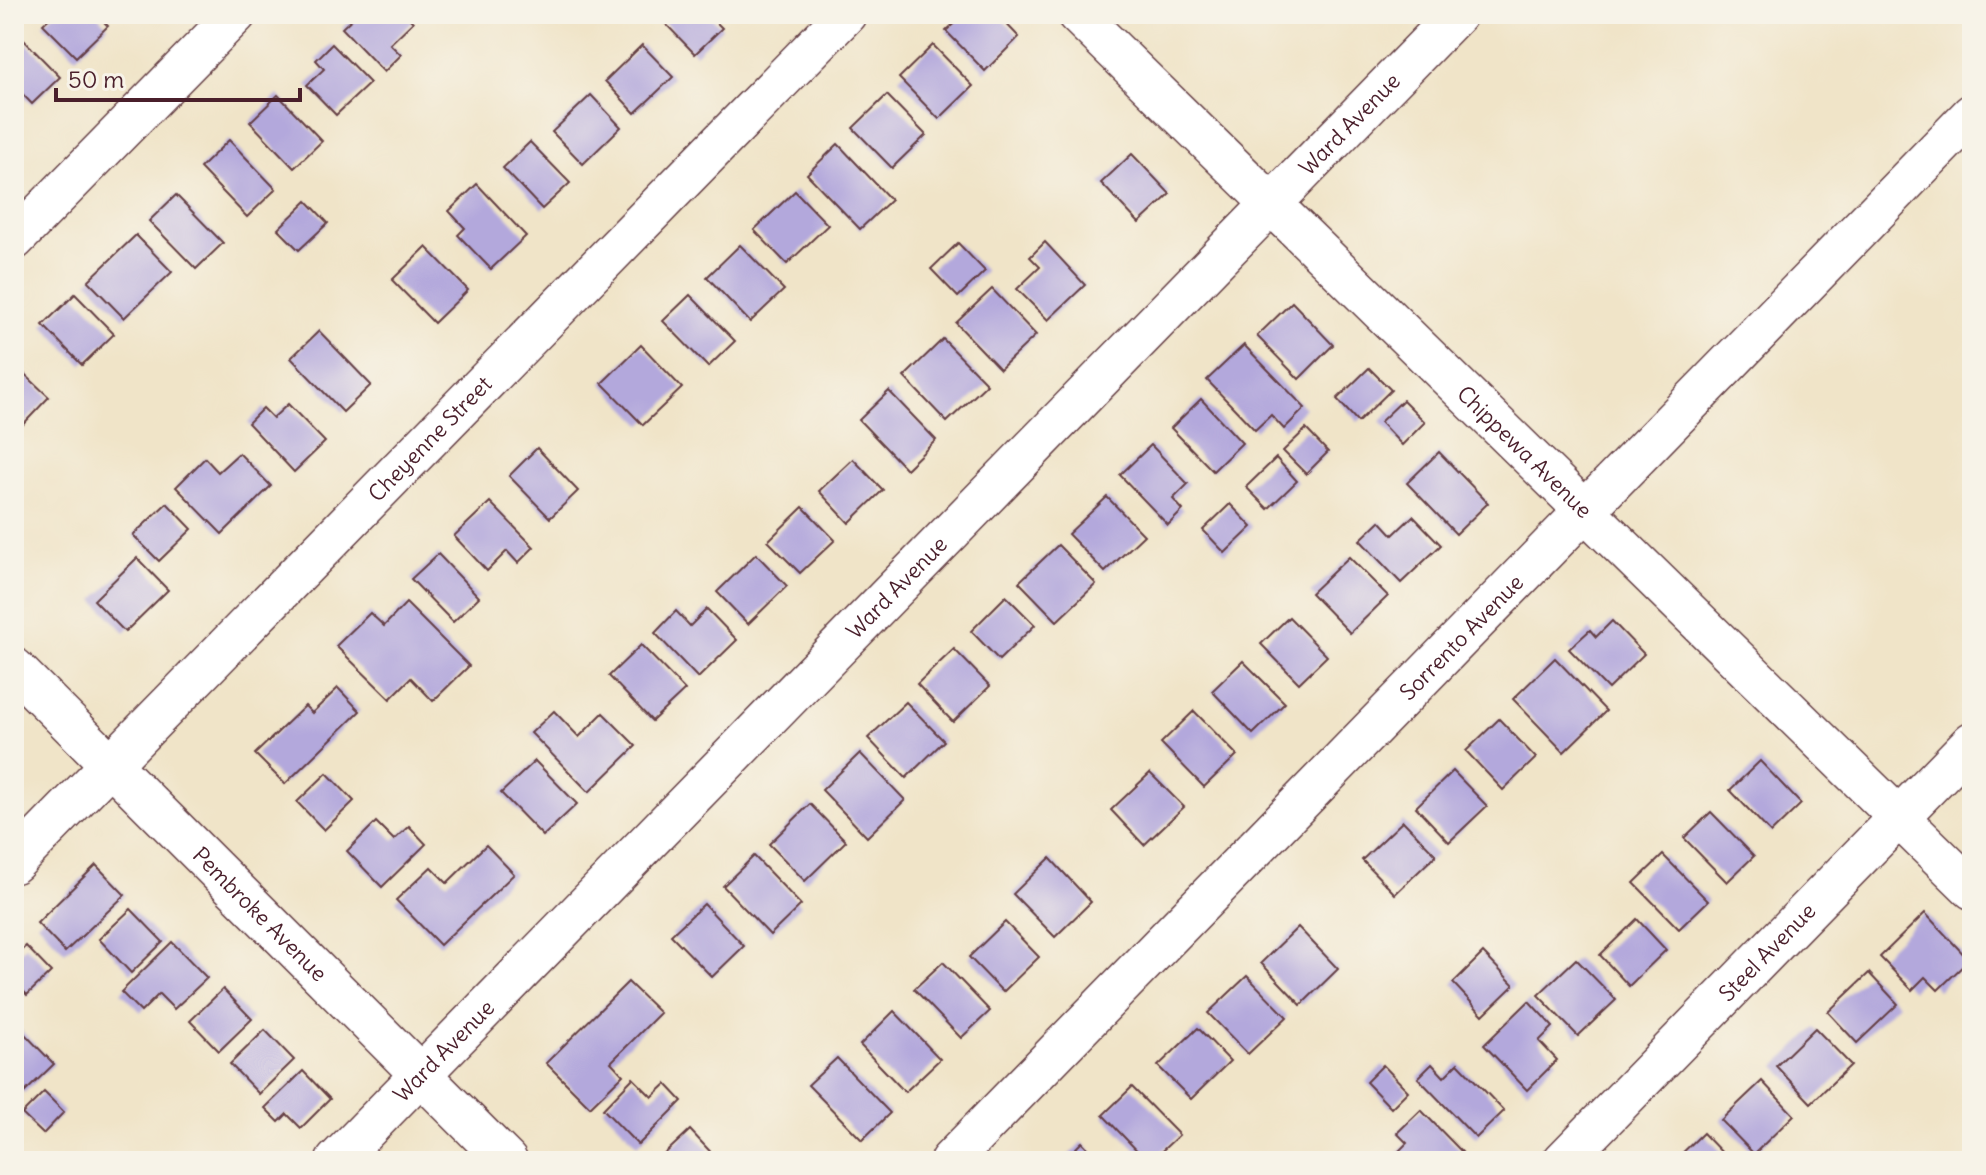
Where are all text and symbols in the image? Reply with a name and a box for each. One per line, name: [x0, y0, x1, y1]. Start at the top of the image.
scale bar: [56, 52, 300, 102]
text: 50 m: [68, 64, 124, 94]
street label: Ward Avenue: [1293, 67, 1406, 181]
street label: Cheyenne Street: [362, 370, 497, 507]
street label: Chippewa Avenue: [1451, 379, 1598, 524]
street label: Ward Avenue: [840, 530, 953, 645]
street label: Sorrento Avenue: [1394, 568, 1529, 706]
street label: Pembroke Avenue: [187, 841, 333, 987]
street label: Steel Avenue: [1713, 897, 1821, 1007]
street label: Ward Avenue: [387, 994, 500, 1108]

